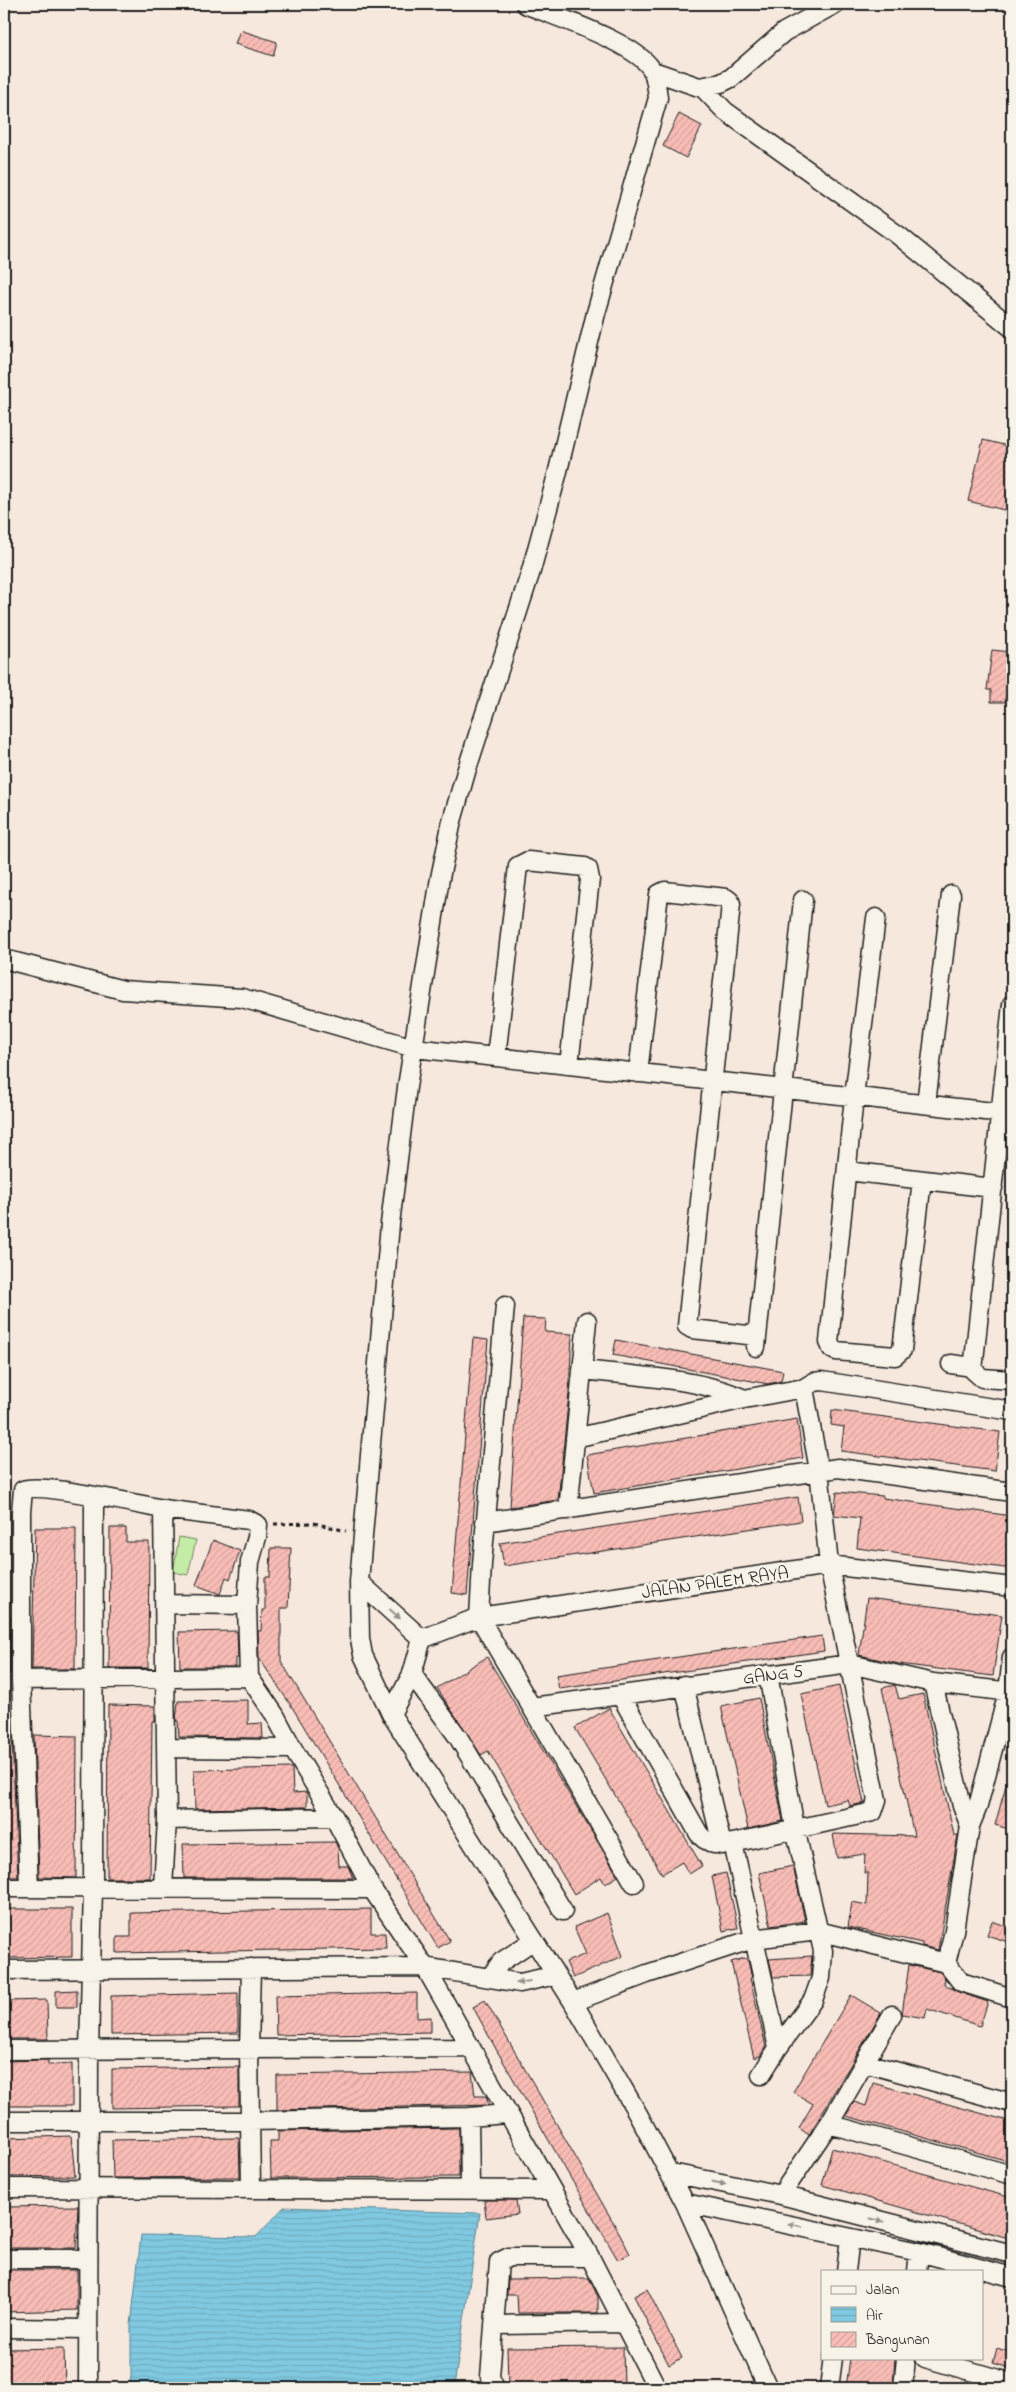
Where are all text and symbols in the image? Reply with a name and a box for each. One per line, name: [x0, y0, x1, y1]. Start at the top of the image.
street label: JALAN PALEM RAYA: [640, 1561, 790, 1607]
one-way arrow: [389, 1609, 402, 1620]
street label: GANG 5: [742, 1659, 805, 1693]
one-way arrow: [515, 1978, 531, 1986]
one-way arrow: [711, 2179, 727, 2187]
one-way arrow: [869, 2216, 884, 2224]
one-way arrow: [786, 2220, 802, 2228]
legend: [821, 2270, 984, 2360]
text: Jalan: [866, 2279, 899, 2301]
text: Air: [866, 2305, 883, 2327]
text: Bangunan: [865, 2329, 930, 2352]

